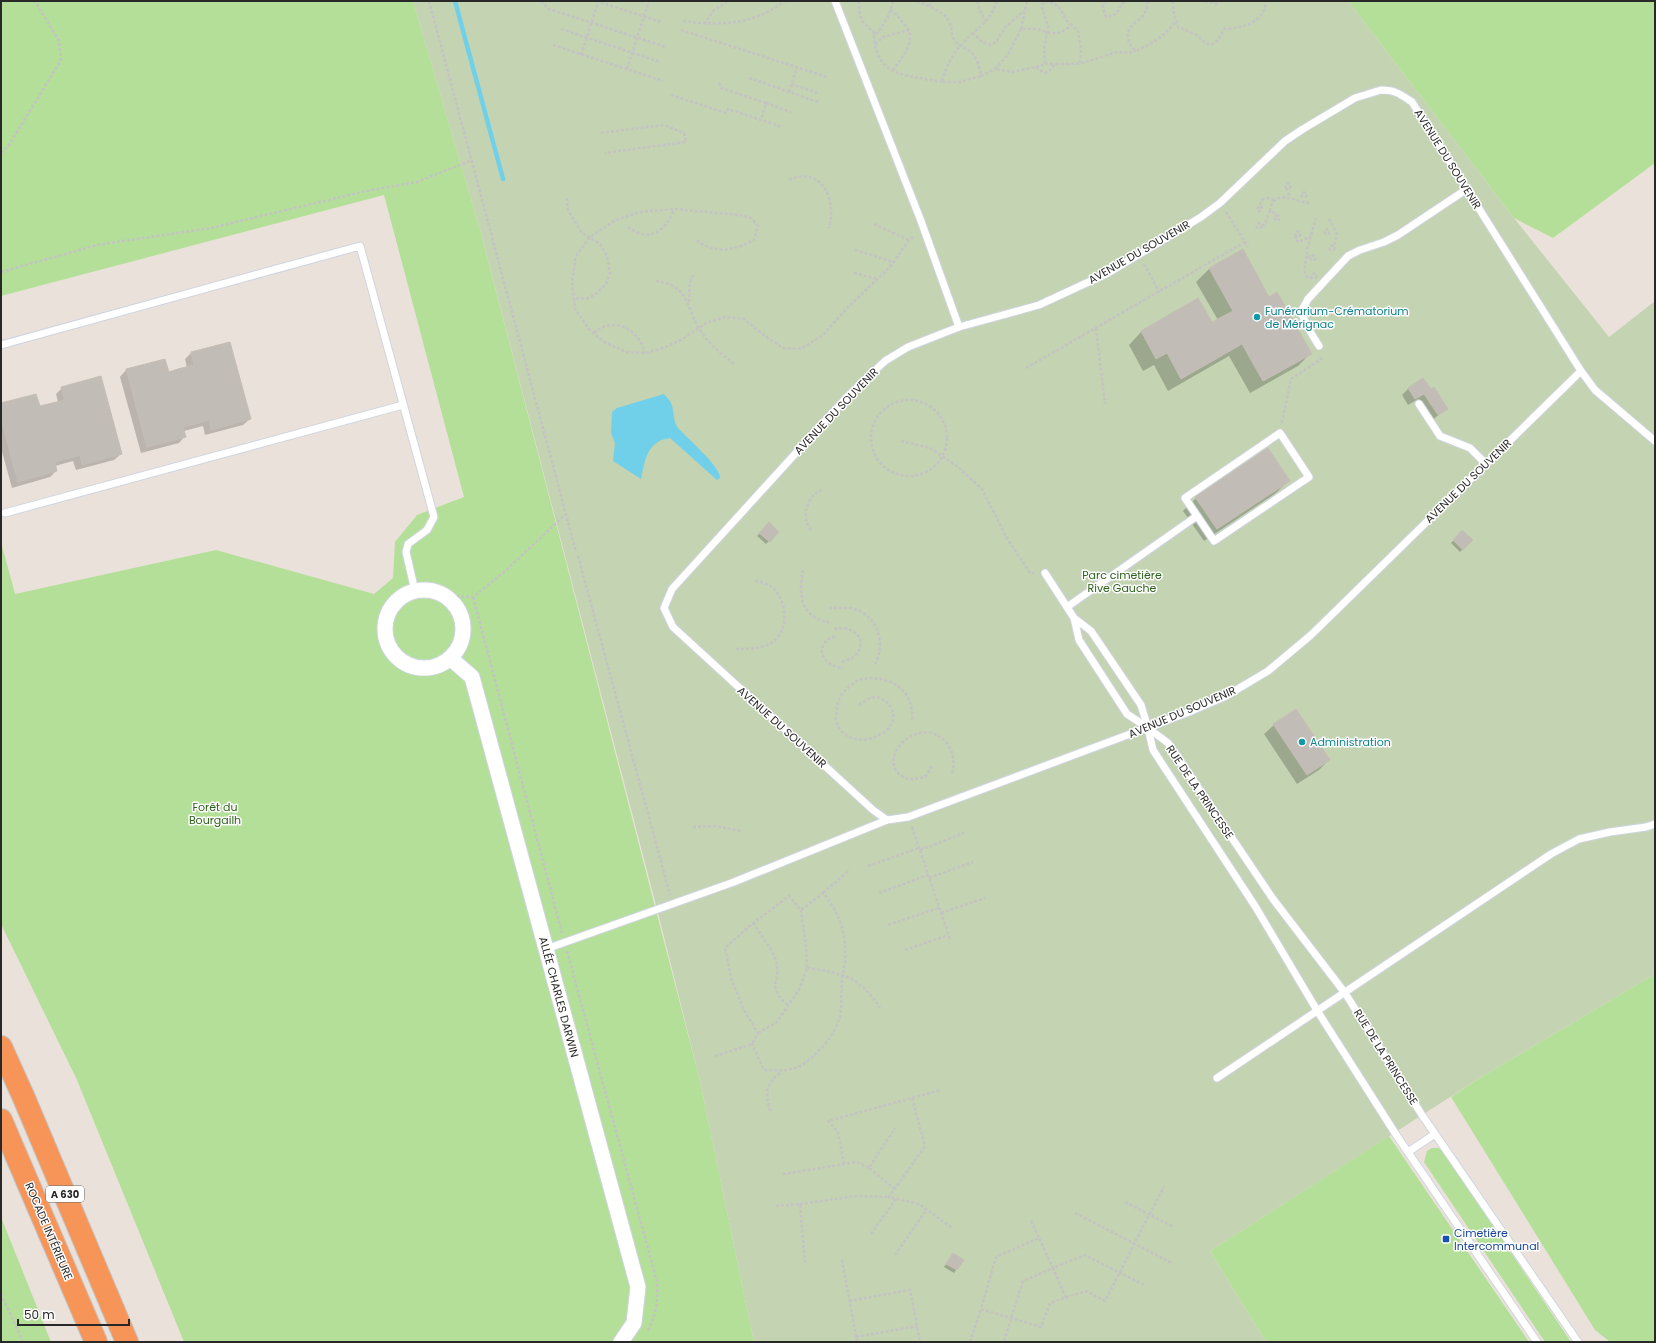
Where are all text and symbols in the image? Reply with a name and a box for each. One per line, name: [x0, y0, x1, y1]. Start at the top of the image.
street label: AVENUE DU SOUVENIR: [1411, 106, 1485, 212]
street label: AVENUE DU SOUVENIR: [1085, 216, 1193, 288]
place label: Funérarium-Crématorium de Mérignac: [1265, 303, 1409, 332]
marker: Funérarium-Crématorium de Mérignac: [1252, 312, 1262, 322]
street label: AVENUE DU SOUVENIR: [790, 364, 882, 458]
street label: AVENUE DU SOUVENIR: [1421, 435, 1515, 527]
park label: Parc cimetière Rive Gauche: [1082, 567, 1162, 596]
street label: AVENUE DU SOUVENIR: [1126, 682, 1238, 742]
street label: AVENUE DU SOUVENIR: [734, 683, 830, 772]
place label: Administration: [1310, 734, 1391, 750]
marker: Administration: [1297, 737, 1307, 747]
street label: RUE DE LA PRINCESSE: [1163, 742, 1237, 842]
park label: Forêt du Bourgailh: [189, 799, 241, 828]
street label: ALLÉE CHARLES DARWIN: [535, 935, 583, 1059]
street label: RUE DE LA PRINCESSE: [1350, 1006, 1422, 1108]
street label: ROCADE INTÉRIEURE: [21, 1180, 77, 1282]
road number: A 630: [46, 1186, 84, 1202]
place label: Cimetière Intercommunal: [1454, 1225, 1539, 1254]
marker: Cimetière Intercommunal: [1441, 1234, 1451, 1244]
scale bar: [18, 1301, 129, 1327]
text: 50 m: [24, 1306, 55, 1323]

